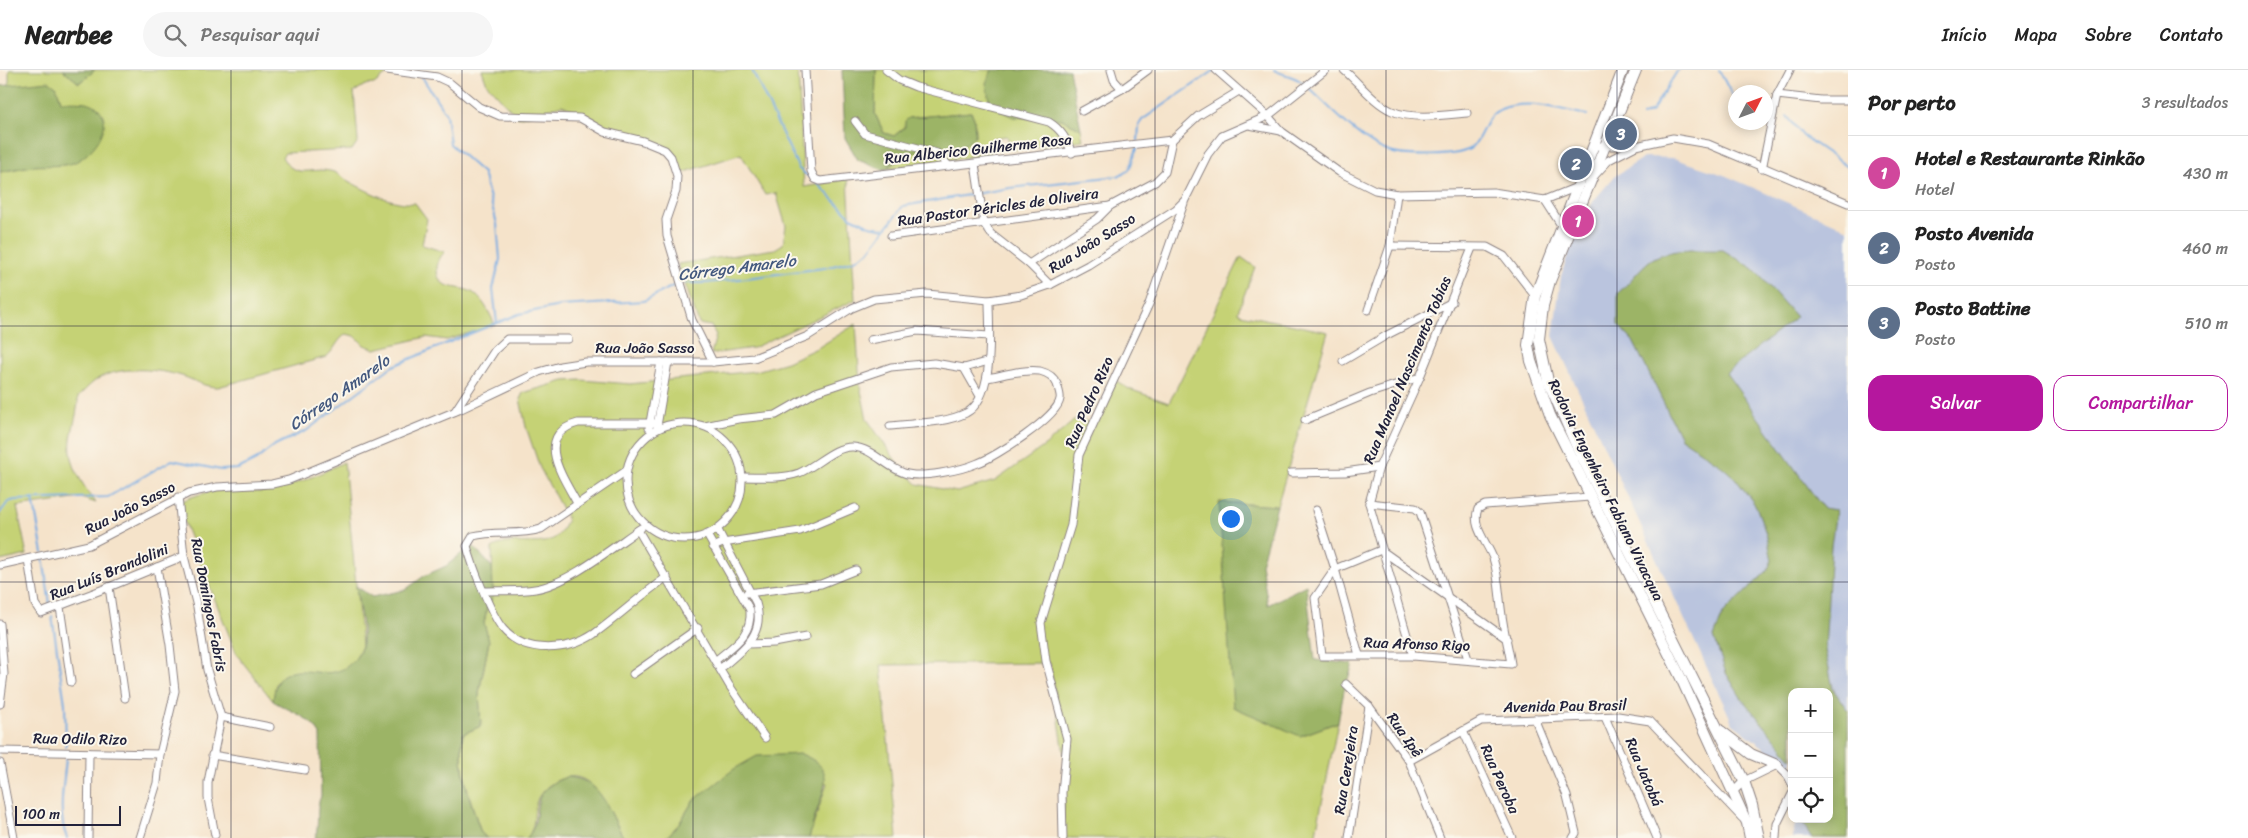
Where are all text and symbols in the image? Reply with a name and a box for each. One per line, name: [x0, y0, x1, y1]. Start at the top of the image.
search box: [143, 12, 493, 57]
text: Nearbee: [25, 14, 113, 56]
text: Pesquisar aqui: [201, 18, 320, 51]
text: Início: [1942, 19, 1987, 51]
text: Mapa: [2015, 19, 2057, 51]
text: Sobre: [2085, 19, 2132, 51]
text: Contato: [2160, 19, 2223, 51]
icon: search: [161, 21, 189, 49]
text: Por perto: [1868, 84, 1956, 122]
north arrow: [1728, 85, 1773, 130]
text: 3 resultados: [2142, 88, 2228, 117]
pin: 3: [1605, 115, 1637, 153]
street label: Rua Alberico Guilherme Rosa: [883, 126, 1073, 172]
text: Hotel e Restaurante Rinkão: [1915, 142, 2145, 175]
pin: 2: [1560, 145, 1592, 183]
text: 1: [1881, 159, 1887, 188]
text: 430 m: [2183, 159, 2228, 188]
text: Hotel: [1915, 175, 1954, 204]
street label: Rua Pastor Péricles de Oliveira: [896, 180, 1101, 234]
pin: 1: [1562, 202, 1594, 240]
street label: Rua João Sasso: [1043, 205, 1141, 280]
text: Posto Avenida: [1915, 217, 2033, 250]
text: 2: [1879, 234, 1889, 263]
text: 460 m: [2182, 234, 2228, 263]
water label: Córrego Amarelo: [677, 246, 798, 289]
text: Posto: [1915, 250, 1955, 279]
street label: Rua Manoel Nascimento Tobias: [1356, 271, 1459, 468]
text: Posto Battine: [1915, 292, 2030, 325]
text: 3: [1880, 309, 1888, 338]
text: 510 m: [2185, 309, 2228, 338]
text: Posto: [1915, 325, 1955, 354]
street label: Rua João Sasso: [596, 335, 695, 361]
water label: Córrego Amarelo: [283, 346, 397, 438]
street label: Rua Pedro Rizo: [1057, 352, 1121, 452]
street label: Rodovia Engenheiro Fabiano Vivacqua: [1541, 375, 1671, 606]
button: Salvar: [1868, 375, 2043, 431]
button: Compartilhar: [2053, 375, 2228, 431]
street label: Rua João Sasso: [80, 474, 180, 542]
your location: [1218, 506, 1244, 532]
street label: Rua Luís Brandolini: [46, 536, 173, 608]
street label: Rua Domingos Fabris: [183, 536, 235, 674]
street label: Rua Afonso Rigo: [1363, 629, 1471, 659]
map controls: [1788, 688, 1833, 823]
button: +: [1788, 688, 1833, 733]
street label: Avenida Pau Brasil: [1502, 692, 1628, 720]
street label: Rua Ipê: [1380, 707, 1430, 763]
street label: Rua Cerejeira: [1326, 723, 1366, 816]
street label: Rua Odilo Rizo: [33, 725, 128, 753]
street label: Rua Jatobá: [1618, 733, 1670, 811]
button: −: [1788, 733, 1833, 778]
street label: Rua Peroba: [1473, 740, 1527, 818]
button: locate: [1788, 778, 1833, 823]
text: 100 m: [22, 802, 60, 827]
scale bar: [15, 803, 121, 826]

